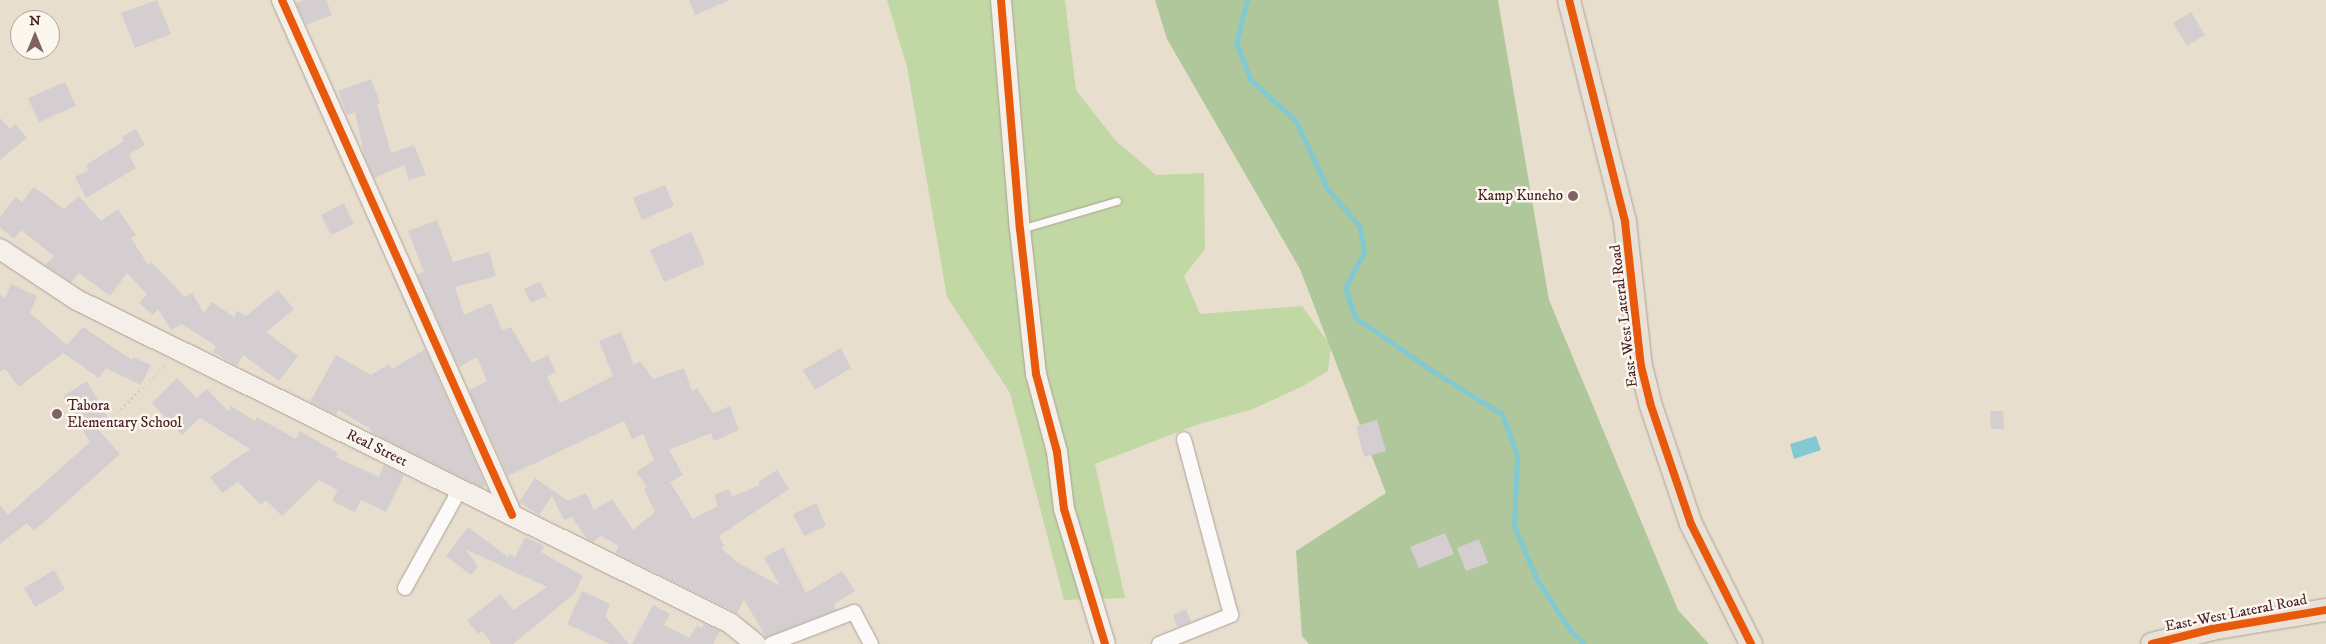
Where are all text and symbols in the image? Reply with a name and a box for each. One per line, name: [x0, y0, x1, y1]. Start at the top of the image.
north arrow: [10, 10, 60, 60]
text: N: [29, 12, 41, 30]
place label: Kamp Kuneho: [1477, 187, 1563, 205]
marker: Kamp Kuneho: [1567, 190, 1579, 202]
street label: East-West Lateral Road: [1606, 243, 1642, 389]
place label: Tabora Elementary School: [67, 396, 182, 431]
marker: Tabora Elementary School: [51, 408, 63, 420]
street label: Real Street: [344, 426, 410, 470]
street label: East-West Lateral Road: [2164, 590, 2308, 636]

